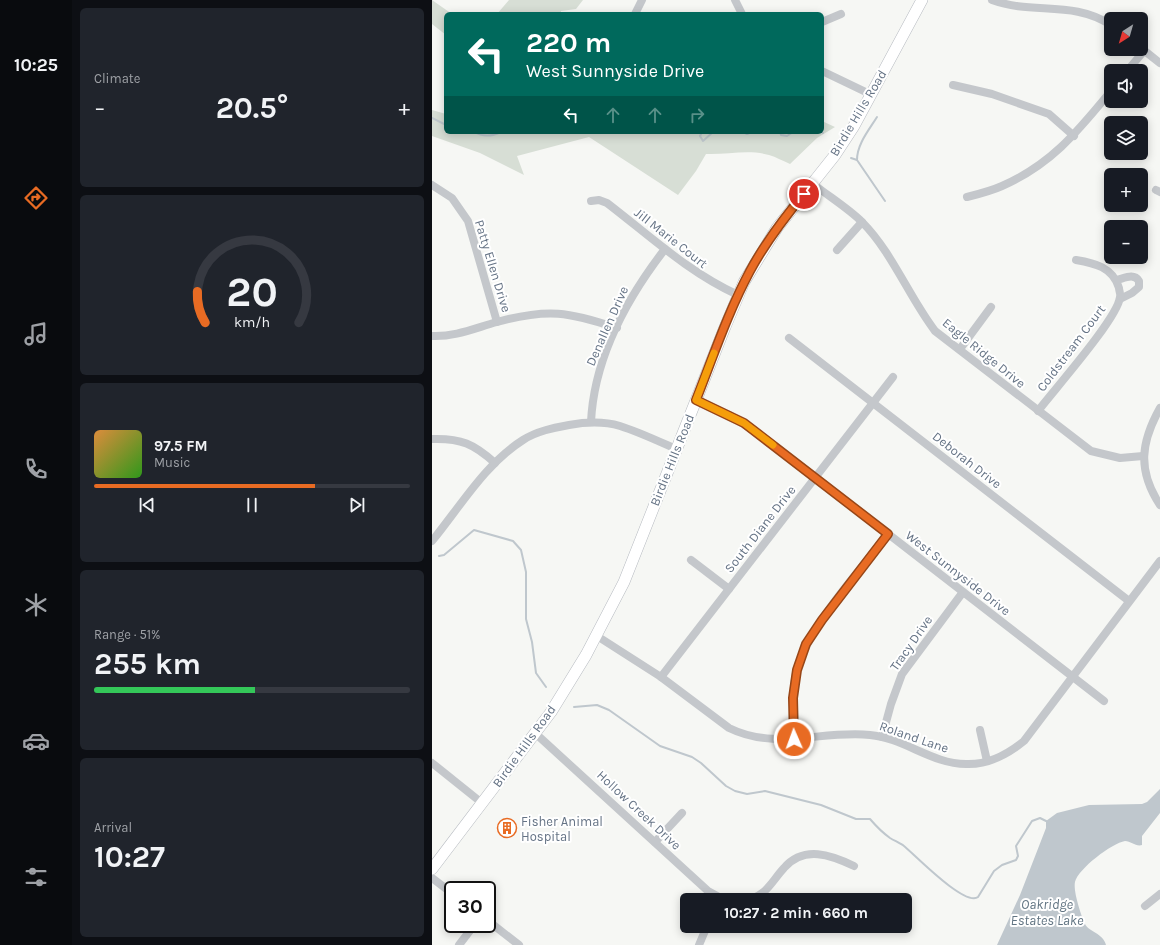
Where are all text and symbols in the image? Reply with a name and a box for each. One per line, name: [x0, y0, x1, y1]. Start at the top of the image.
north arrow: [1104, 12, 1148, 56]
map controls: [1104, 12, 1148, 264]
text: 220 m: [526, 26, 611, 59]
icon: left: [460, 28, 512, 80]
text: 10:25: [14, 54, 58, 76]
text: West Sunnyside Drive: [526, 60, 704, 82]
button: sound: [1104, 64, 1148, 108]
street label: Birdie Hills Road: [826, 67, 890, 159]
text: Climate: [94, 71, 140, 86]
text: 20.5°: [216, 90, 288, 126]
text: −: [94, 95, 106, 121]
text: +: [398, 95, 410, 121]
icon: left: [560, 104, 582, 126]
icon: ahead: [602, 104, 624, 126]
icon: ahead: [644, 104, 666, 126]
icon: right: [686, 104, 708, 126]
button: layers: [1104, 116, 1148, 160]
button: +: [1104, 168, 1148, 212]
pin: [787, 177, 821, 211]
icon: arrive: [793, 183, 815, 205]
icon: directions: [22, 184, 50, 212]
street label: Jill Marie Court: [632, 205, 711, 271]
street label: Patty Ellen Drive: [472, 218, 514, 314]
button: −: [1104, 220, 1148, 264]
text: 20: [226, 268, 278, 316]
street label: Denallen Drive: [583, 284, 631, 368]
street label: Coldstream Court: [1034, 302, 1108, 394]
text: km/h: [234, 314, 270, 331]
street label: Eagle Ridge Drive: [940, 315, 1029, 391]
icon: music: [22, 320, 50, 348]
street label: Birdie Hills Road: [647, 412, 697, 508]
street label: Deborah Drive: [930, 428, 1005, 492]
text: 97.5 FM: [154, 437, 208, 455]
icon: phone: [22, 455, 50, 483]
text: Music: [154, 455, 190, 470]
street label: South Diane Drive: [721, 482, 799, 575]
icon: previous: [136, 494, 158, 516]
icon: pause: [241, 494, 263, 516]
icon: next: [346, 494, 368, 516]
street label: West Sunnyside Drive: [903, 527, 1014, 619]
icon: climate: [22, 591, 50, 619]
street label: Tracy Drive: [887, 612, 936, 673]
text: Range · 51%: [94, 627, 161, 642]
text: 255 km: [94, 646, 201, 682]
street label: Birdie Hills Road: [489, 702, 559, 790]
position arrow: [773, 718, 815, 760]
street label: Roland Lane: [877, 718, 951, 756]
icon: car: [22, 727, 50, 755]
street label: Hollow Creek Drive: [594, 767, 684, 853]
place label: Fisher Animal Hospital: [521, 814, 603, 844]
building icon: Fisher Animal Hospital: [496, 817, 518, 839]
text: Arrival: [94, 820, 132, 835]
text: 10:27: [94, 839, 165, 875]
icon: filters: [22, 863, 50, 891]
speed limit sign: 30: [444, 881, 496, 933]
water label: Oakridge Estates Lake: [1011, 896, 1084, 929]
text: 10:27 · 2 min · 660 m: [724, 904, 868, 922]

